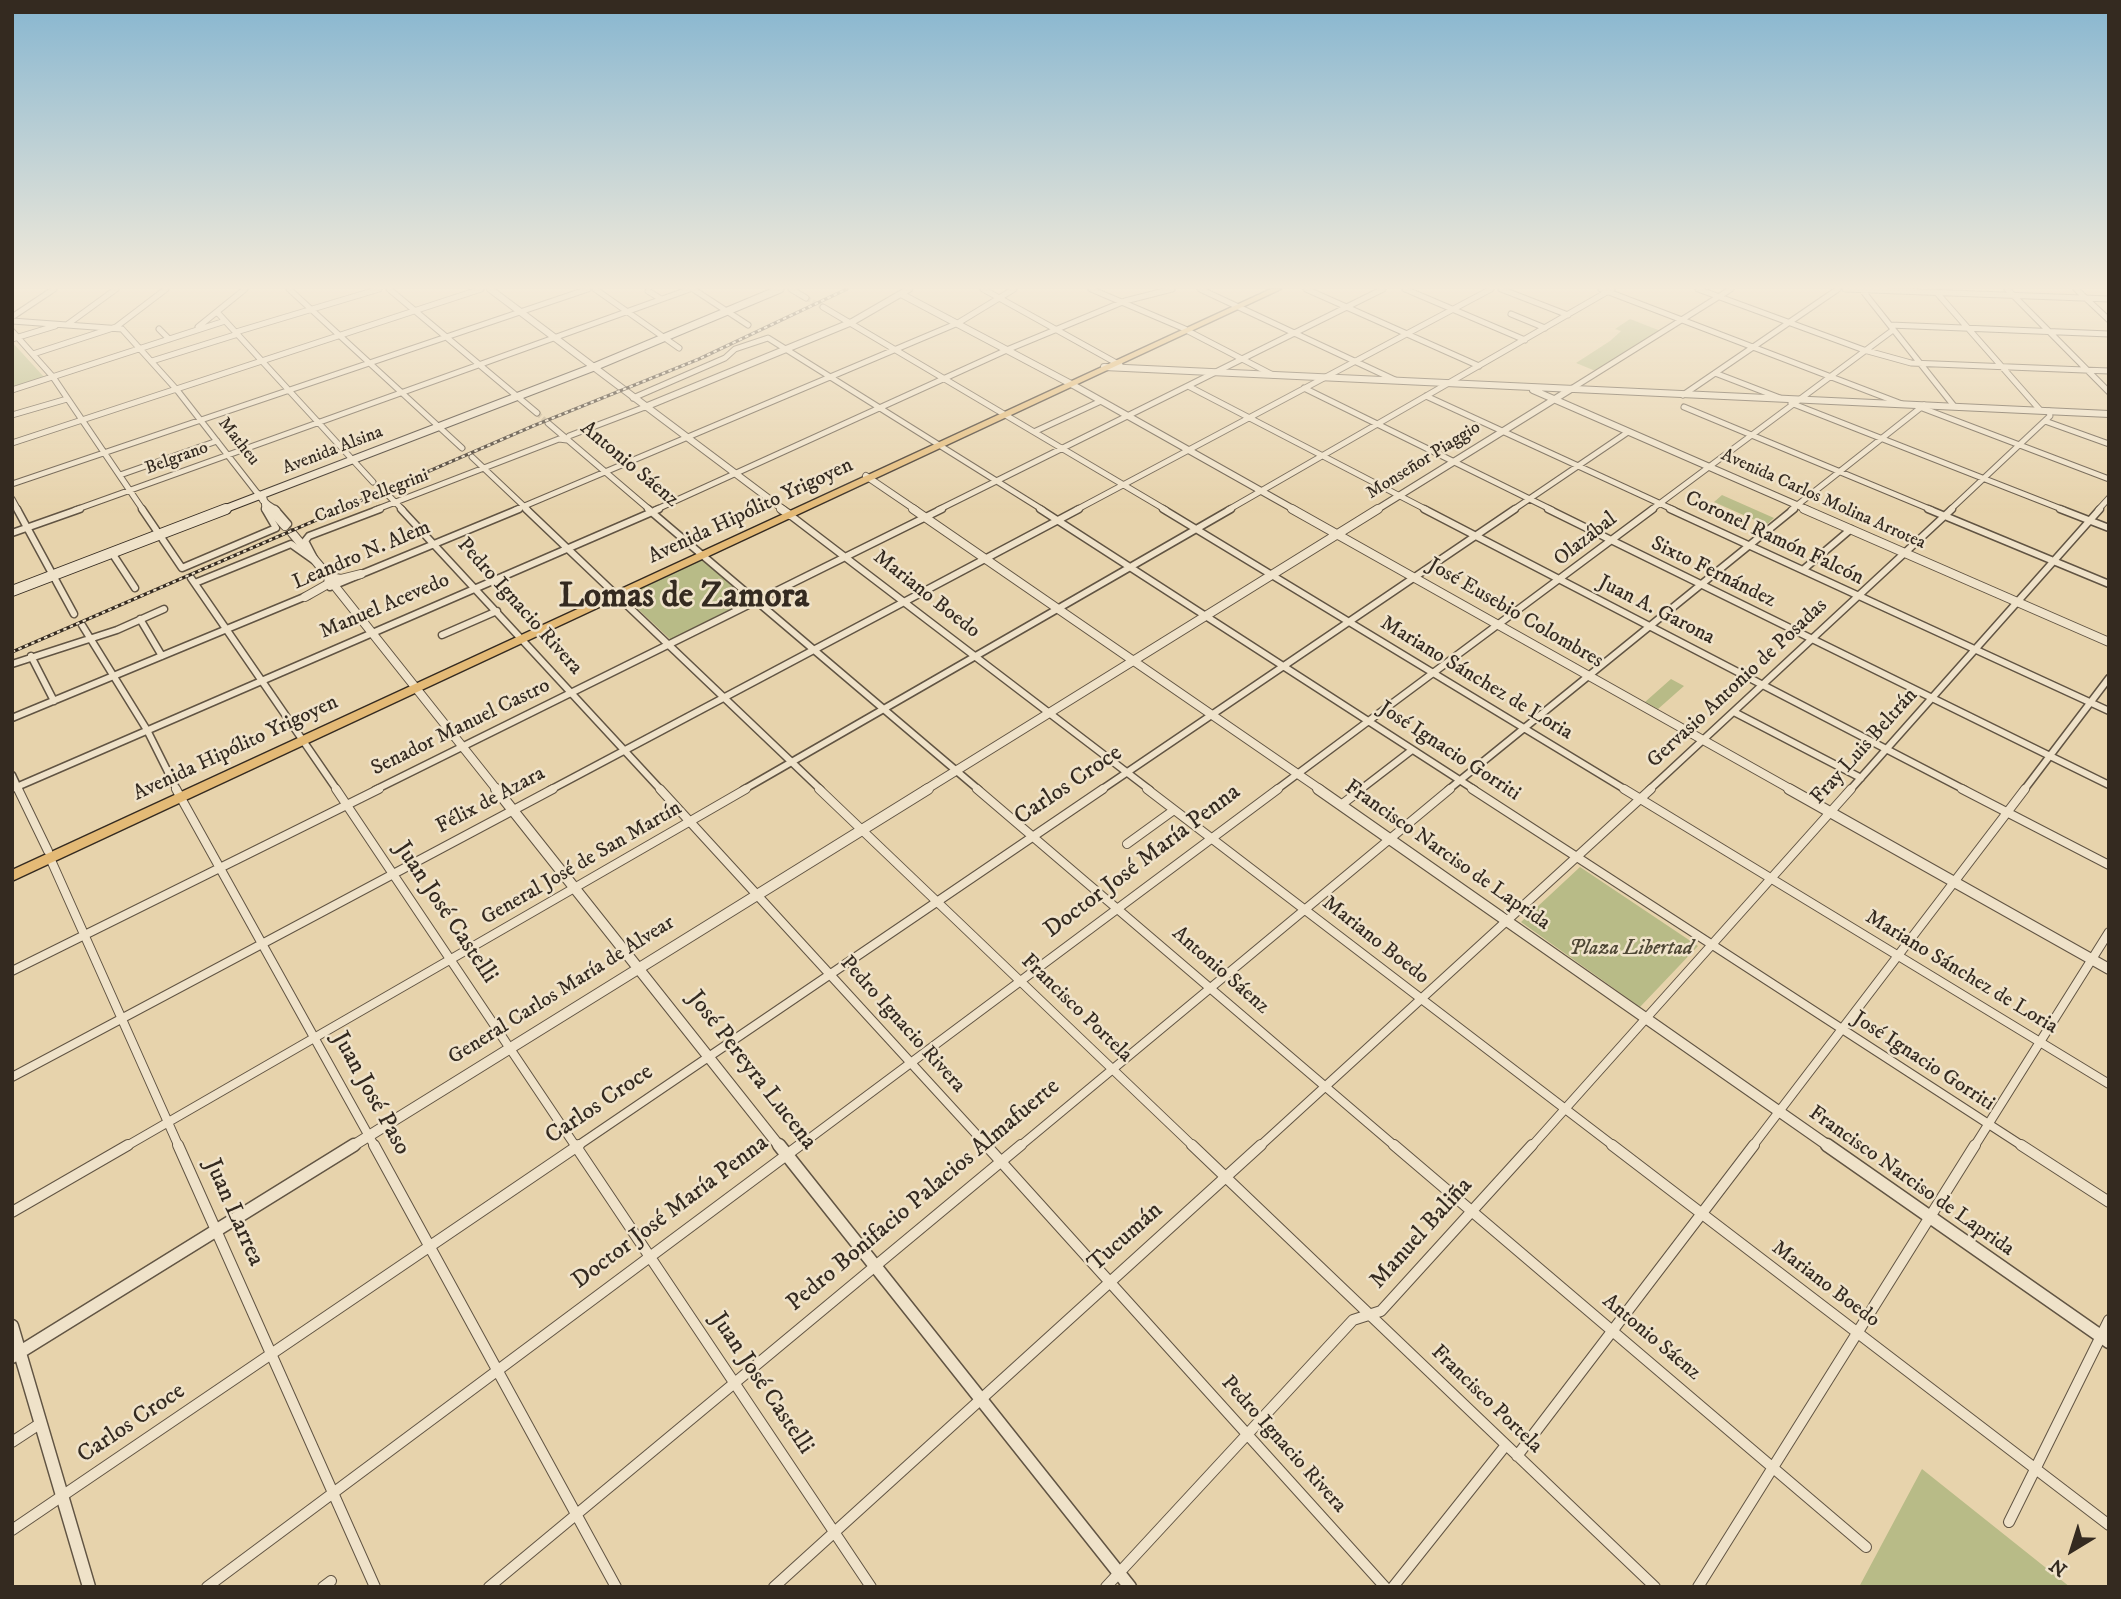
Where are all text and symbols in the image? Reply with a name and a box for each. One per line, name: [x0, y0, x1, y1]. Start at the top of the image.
street label: Matheu: [212, 414, 264, 470]
street label: Antonio Sáenz: [575, 416, 683, 514]
street label: Monseñor Piaggio: [1363, 417, 1485, 505]
street label: Avenida Alsina: [280, 422, 386, 480]
street label: Belgrano: [143, 438, 211, 480]
street label: Avenida Carlos Molina Arrotea: [1717, 445, 1929, 555]
street label: Avenida Hipólito Yrigoyen: [645, 453, 857, 571]
street label: Carlos Pellegrini: [312, 465, 432, 529]
street label: Coronel Ramón Falcón: [1681, 486, 1867, 592]
street label: Olazábal: [1549, 508, 1623, 572]
street label: Leandro N. Alem: [289, 516, 435, 596]
street label: Sixto Fernández: [1646, 532, 1780, 614]
street label: Pedro Ignacio Rivera: [451, 533, 587, 681]
street label: Mariano Boedo: [868, 545, 984, 645]
street label: José Eusebio Colombres: [1423, 553, 1607, 675]
street label: Manuel Acevedo: [316, 568, 454, 646]
street label: Juan A. Garona: [1594, 571, 1718, 651]
district label: Lomas de Zamora: [559, 578, 809, 620]
street label: Gervasio Antonio de Posadas: [1643, 594, 1833, 774]
street label: Mariano Sánchez de Loria: [1375, 612, 1577, 746]
street label: Senador Manuel Castro: [367, 674, 555, 782]
street label: Fray Luis Beltrán: [1806, 684, 1924, 810]
street label: Avenida Hipólito Yrigoyen: [130, 690, 342, 808]
street label: José Ignacio Gorriti: [1373, 697, 1525, 807]
street label: Carlos Croce: [1010, 739, 1128, 833]
street label: Félix de Azara: [432, 762, 550, 840]
street label: Francisco Narciso de Laprida: [1339, 775, 1555, 937]
street label: Doctor José María Penna: [1039, 779, 1247, 945]
street label: General José de San Martín: [477, 796, 687, 932]
street label: Juan José Castelli: [387, 837, 503, 989]
street label: Mariano Boedo: [1317, 891, 1433, 991]
street label: Mariano Sánchez de Loria: [1860, 906, 2062, 1040]
street label: General Carlos María de Alvear: [444, 911, 680, 1071]
street label: Antonio Sáenz: [1166, 922, 1274, 1020]
park label: Plaza Libertad: [1569, 937, 1693, 963]
street label: Francisco Portela: [1015, 950, 1137, 1068]
street label: Pedro Ignacio Rivera: [834, 951, 970, 1099]
street label: José Pereyra Lucena: [680, 986, 822, 1156]
street label: José Ignacio Gorriti: [1847, 1007, 1999, 1117]
street label: Juan José Paso: [324, 1027, 416, 1161]
street label: Carlos Croce: [541, 1058, 659, 1152]
street label: Pedro Bonifacio Palacios Almafuerte: [782, 1073, 1066, 1319]
street label: Francisco Narciso de Laprida: [1803, 1101, 2019, 1263]
street label: Doctor José María Penna: [567, 1130, 775, 1296]
street label: Juan Larrea: [197, 1155, 269, 1271]
street label: Manuel Baliña: [1364, 1172, 1480, 1296]
street label: Tucumán: [1083, 1197, 1169, 1279]
street label: Mariano Boedo: [1766, 1236, 1884, 1334]
street label: Antonio Sáenz: [1597, 1289, 1705, 1387]
street label: Juan José Castelli: [703, 1308, 819, 1460]
street label: Francisco Portela: [1425, 1341, 1547, 1459]
street label: Pedro Ignacio Rivera: [1215, 1371, 1351, 1519]
street label: Carlos Croce: [73, 1377, 191, 1471]
north arrow: [2037, 1515, 2107, 1585]
text: N: [2046, 1553, 2072, 1581]

